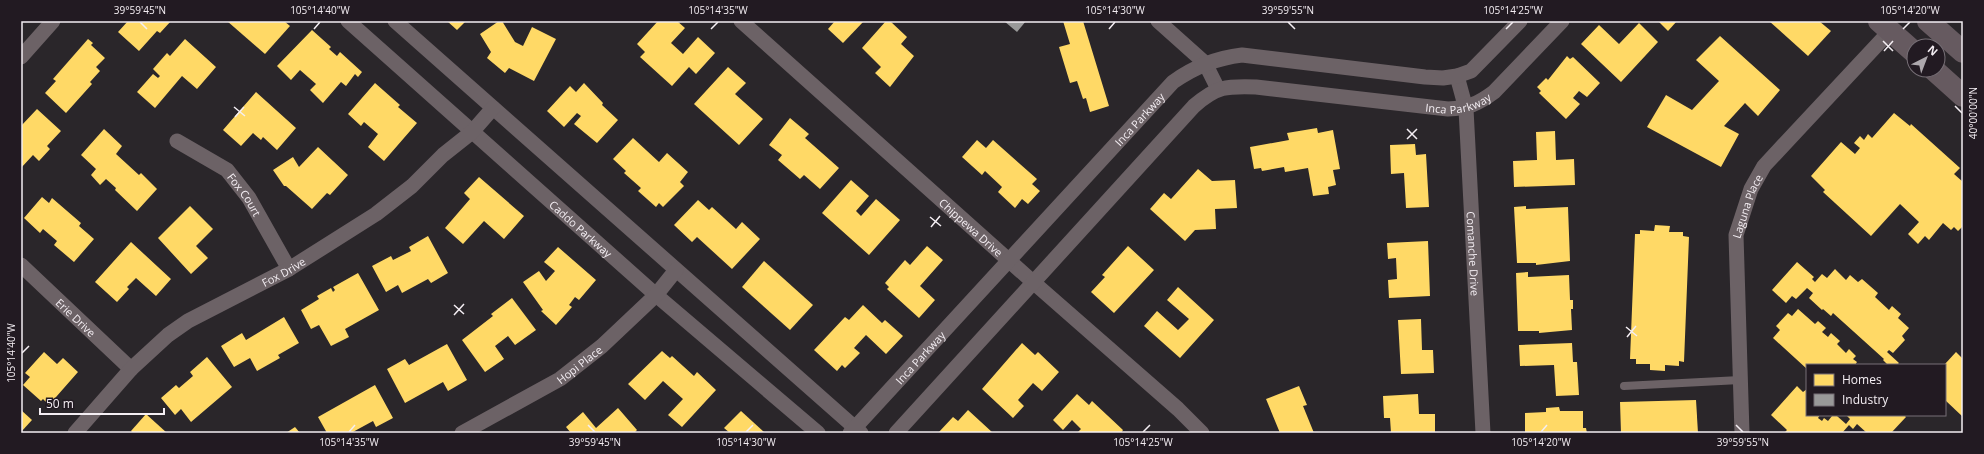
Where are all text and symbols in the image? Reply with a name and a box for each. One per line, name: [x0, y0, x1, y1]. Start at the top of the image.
text: 39°59'45"N: [114, 3, 166, 17]
text: 105°14'40"W: [290, 3, 351, 17]
text: 105°14'35"W: [688, 3, 749, 17]
text: 105°14'30"W: [1085, 3, 1146, 17]
text: 39°59'55"N: [1262, 3, 1314, 17]
text: 105°14'25"W: [1483, 3, 1544, 17]
text: 105°14'20"W: [1880, 3, 1941, 17]
north arrow: [1906, 38, 1946, 78]
text: N: [1925, 42, 1941, 59]
text: 40°00'00"N: [1966, 87, 1980, 139]
street label: Inca Parkway: [1111, 89, 1168, 149]
street label: Inca Parkway: [1425, 89, 1494, 117]
street label: Fox Court: [224, 170, 265, 219]
street label: Laguna Place: [1728, 171, 1765, 240]
street label: Chippewa Drive: [936, 194, 1006, 259]
street label: Caddo Parkway: [547, 196, 616, 261]
street label: Comanche Drive: [1464, 211, 1483, 296]
street label: Fox Drive: [259, 253, 308, 290]
street label: Erie Drive: [53, 295, 99, 340]
text: 105°14'40"W: [4, 322, 18, 383]
street label: Inca Parkway: [891, 327, 948, 387]
street label: Hopi Place: [553, 341, 605, 387]
legend: [1806, 364, 1946, 416]
text: Homes: [1842, 371, 1882, 388]
scale bar: [40, 390, 164, 416]
text: Industry: [1842, 391, 1889, 408]
text: 50 m: [46, 395, 74, 412]
text: 105°14'35"W: [319, 435, 380, 449]
text: 39°59'45"N: [569, 435, 621, 449]
text: 105°14'30"W: [716, 435, 777, 449]
text: 105°14'25"W: [1113, 435, 1174, 449]
text: 105°14'20"W: [1511, 435, 1572, 449]
text: 39°59'55"N: [1717, 435, 1769, 449]

